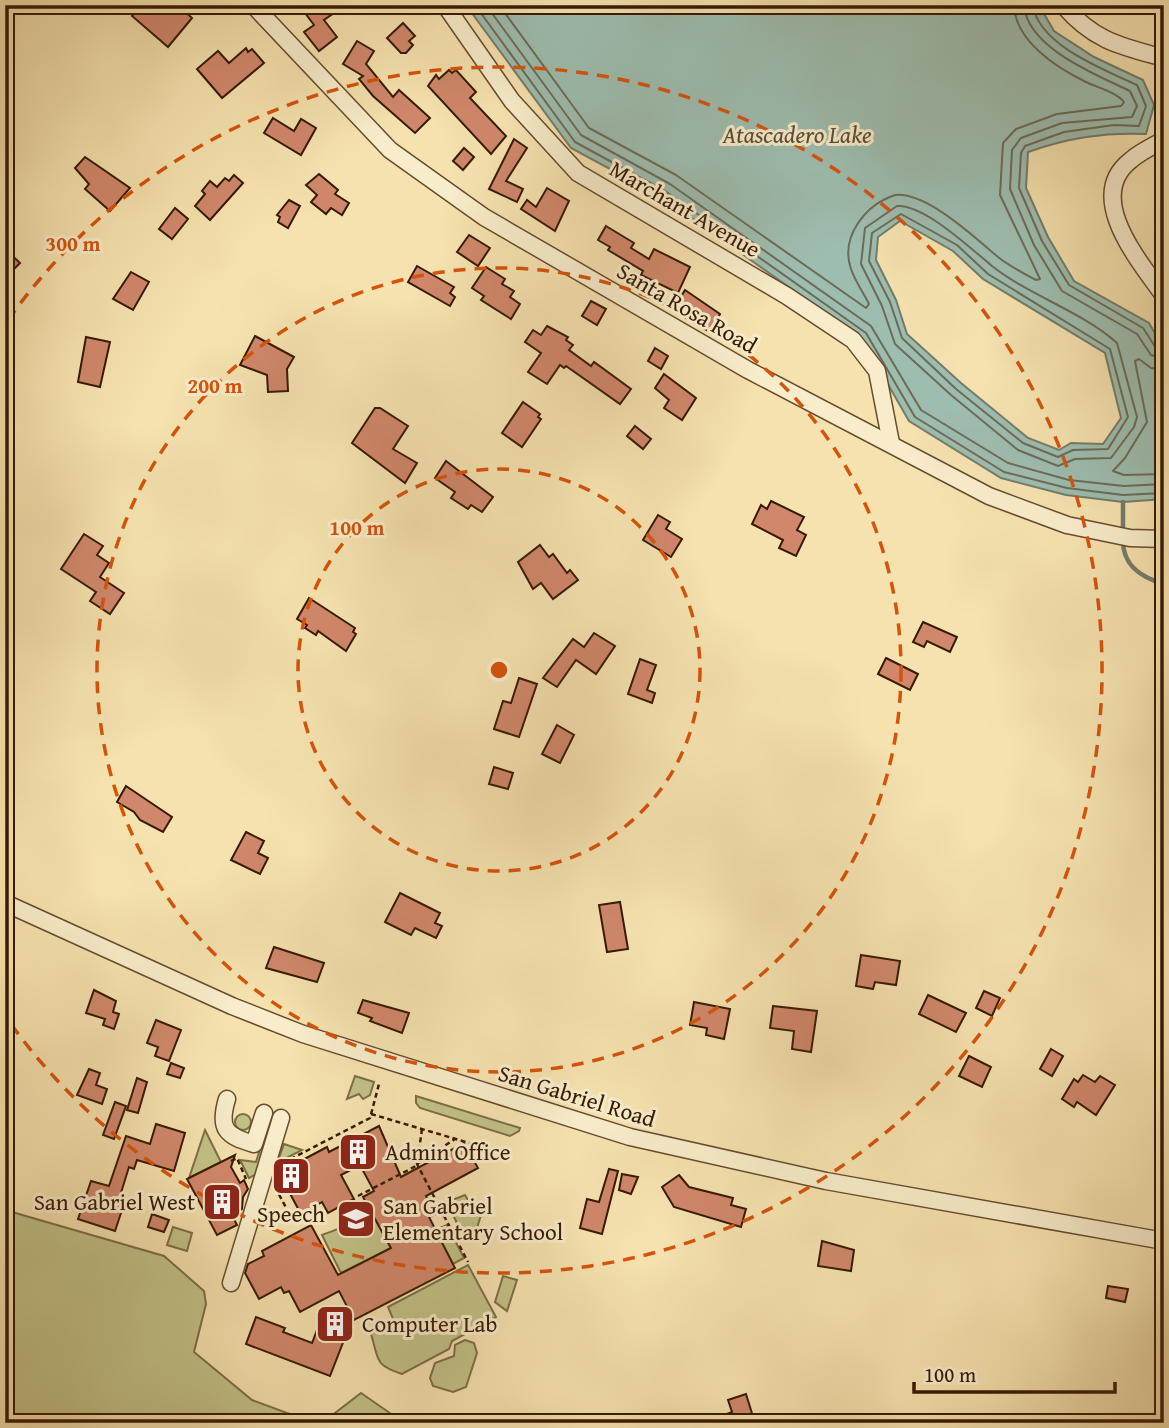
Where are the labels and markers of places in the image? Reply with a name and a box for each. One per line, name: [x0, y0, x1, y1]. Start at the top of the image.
centre of rings: [487, 658, 511, 682]
building icon: Admin Office: [337, 1131, 379, 1173]
place label: Admin Office: [385, 1135, 511, 1168]
building icon: Speech: [270, 1155, 312, 1197]
building icon: San Gabriel West: [201, 1181, 243, 1223]
place label: San Gabriel West: [34, 1185, 195, 1218]
place label: San Gabriel Elementary School: [383, 1189, 563, 1248]
place label: Speech: [257, 1197, 325, 1230]
school or university icon: San Gabriel Elementary School: [335, 1198, 377, 1240]
building icon: Computer Lab: [314, 1303, 356, 1345]
place label: Computer Lab: [362, 1307, 497, 1340]

